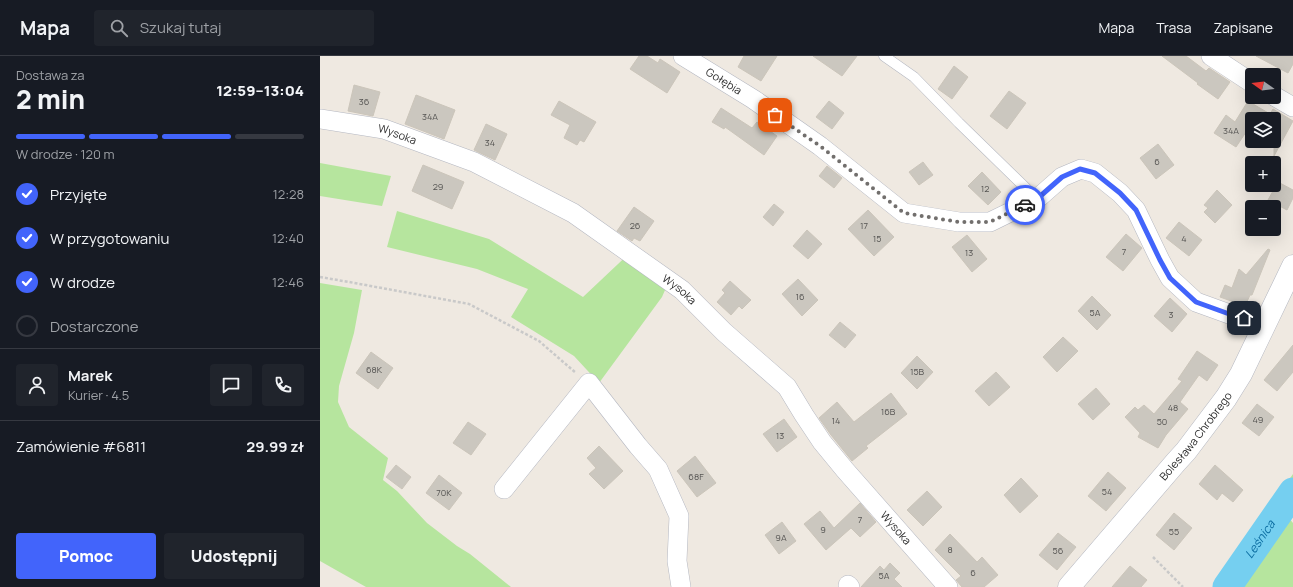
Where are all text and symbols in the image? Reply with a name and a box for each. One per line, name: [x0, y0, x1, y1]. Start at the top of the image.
search box: [94, 10, 374, 46]
text: Mapa: [20, 15, 70, 41]
icon: search: [108, 17, 130, 39]
text: Szukaj tutaj: [140, 17, 222, 38]
text: Mapa: [1099, 18, 1134, 37]
text: Trasa: [1156, 18, 1191, 37]
text: Zapisane: [1213, 18, 1273, 37]
street label: Gołębia: [703, 64, 745, 98]
text: Dostawa za: [16, 66, 84, 84]
north arrow: [1245, 68, 1281, 104]
map controls: [1245, 68, 1281, 236]
text: 12:59–13:04: [216, 80, 304, 101]
text: 2 min: [16, 81, 85, 117]
house number: 36: [359, 95, 370, 108]
pin: [758, 98, 792, 132]
icon: bag: [764, 104, 786, 126]
house number: 34A: [422, 110, 438, 123]
button: layers: [1245, 112, 1281, 148]
street label: Wysoka: [377, 120, 419, 147]
house number: 34A: [1223, 124, 1239, 137]
house number: 34: [485, 136, 495, 149]
text: W drodze · 120 m: [16, 145, 115, 163]
house number: 6: [1154, 155, 1160, 168]
button: +: [1245, 156, 1281, 192]
house number: 29: [433, 180, 443, 193]
house number: 12: [981, 182, 989, 195]
icon: check: [16, 183, 38, 205]
text: Przyjęte: [50, 184, 107, 205]
text: 12:28: [273, 185, 304, 203]
courier: [1005, 185, 1045, 225]
icon: car: [1014, 194, 1036, 216]
button: −: [1245, 200, 1281, 236]
house number: 26: [630, 219, 641, 232]
house number: 17: [860, 219, 868, 232]
icon: check: [16, 227, 38, 249]
text: W przygotowaniu: [50, 228, 169, 249]
text: 12:40: [272, 229, 304, 247]
house number: 15: [873, 232, 881, 245]
house number: 4: [1181, 232, 1187, 245]
house number: 7: [1122, 245, 1127, 258]
house number: 13: [965, 246, 973, 259]
icon: check: [16, 271, 38, 293]
street label: Wysoka: [660, 271, 700, 307]
text: W drodze: [50, 272, 115, 293]
text: 12:46: [272, 273, 304, 291]
house number: 16: [795, 290, 805, 303]
pin: [1227, 301, 1261, 335]
house number: 5A: [1090, 306, 1101, 319]
icon: home: [1233, 307, 1255, 329]
house number: 3: [1169, 308, 1174, 321]
text: Dostarczone: [50, 316, 139, 337]
house number: 68K: [366, 363, 383, 376]
button: person: [16, 364, 58, 406]
button: chat: [210, 364, 252, 406]
button: phone: [262, 364, 304, 406]
text: Marek: [68, 365, 112, 386]
house number: 15B: [910, 365, 925, 378]
text: Kurier · 4.5: [68, 386, 129, 404]
street label: Bolesława Chrobrego: [1156, 389, 1235, 483]
house number: 48: [1168, 401, 1178, 414]
house number: 16B: [881, 405, 896, 418]
house number: 49: [1253, 413, 1263, 426]
house number: 14: [832, 414, 840, 427]
house number: 50: [1157, 415, 1167, 428]
house number: 13: [776, 429, 784, 442]
text: Zamówienie #6811: [16, 436, 146, 457]
text: 29.99 zł: [246, 436, 304, 457]
house number: 68F: [688, 470, 704, 483]
house number: 54: [1102, 485, 1112, 498]
house number: 70K: [436, 486, 452, 499]
street label: Wysoka: [877, 508, 915, 547]
house number: 7: [858, 513, 863, 526]
water label: Leśnica: [1241, 516, 1280, 561]
house number: 9: [820, 523, 826, 536]
house number: 55: [1169, 525, 1179, 538]
house number: 9A: [775, 531, 787, 544]
button: Pomoc: [16, 533, 156, 579]
button: Udostępnij: [164, 533, 304, 579]
house number: 8: [947, 543, 953, 556]
house number: 56: [1053, 544, 1064, 557]
house number: 6: [970, 566, 976, 579]
house number: 5A: [879, 569, 890, 582]

